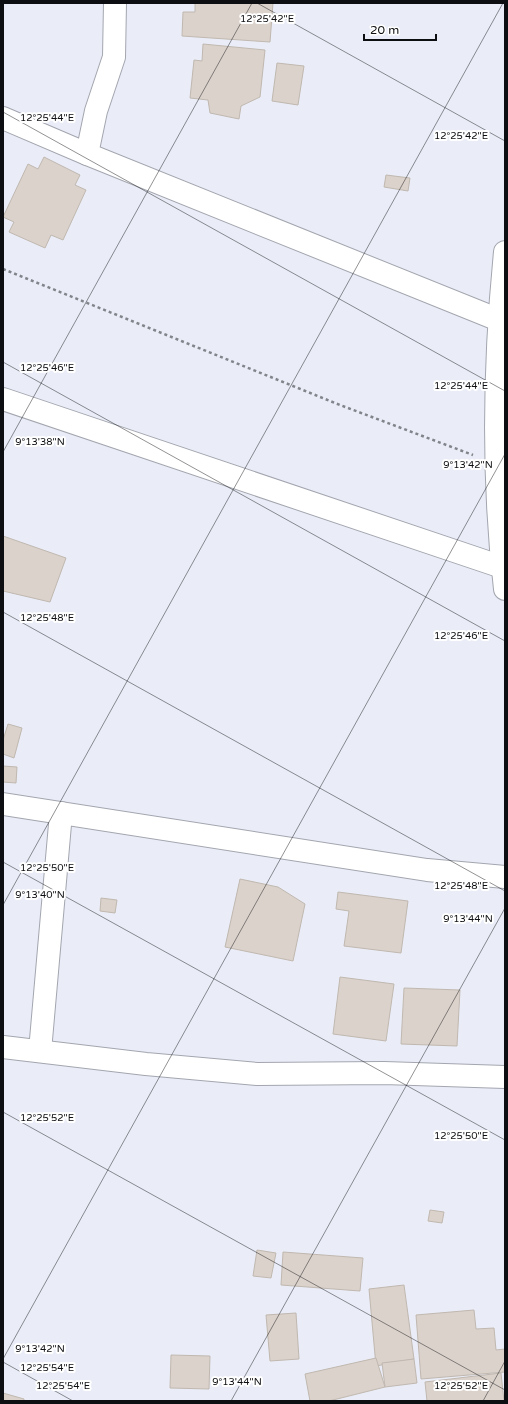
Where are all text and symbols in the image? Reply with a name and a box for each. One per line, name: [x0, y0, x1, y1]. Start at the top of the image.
text: 12°25'42"E: [240, 13, 294, 25]
scale bar: [364, 16, 436, 42]
text: 20 m: [370, 23, 399, 37]
text: 12°25'44"E: [20, 112, 74, 124]
text: 12°25'42"E: [434, 130, 488, 142]
text: 12°25'46"E: [20, 362, 74, 374]
text: 12°25'44"E: [434, 380, 488, 392]
text: 9°13'38"N: [15, 436, 65, 448]
text: 9°13'42"N: [443, 459, 493, 471]
text: 12°25'48"E: [20, 612, 74, 624]
text: 12°25'46"E: [434, 630, 488, 642]
text: 12°25'50"E: [20, 862, 74, 874]
text: 12°25'48"E: [434, 880, 488, 892]
text: 9°13'40"N: [15, 889, 65, 901]
text: 9°13'44"N: [443, 913, 493, 925]
text: 12°25'52"E: [20, 1112, 74, 1124]
text: 12°25'50"E: [434, 1130, 488, 1142]
text: 9°13'42"N: [15, 1343, 65, 1355]
text: 12°25'54"E: [20, 1362, 74, 1374]
text: 9°13'44"N: [212, 1376, 262, 1388]
text: 12°25'54"E: [36, 1380, 90, 1392]
text: 12°25'52"E: [434, 1380, 488, 1392]

